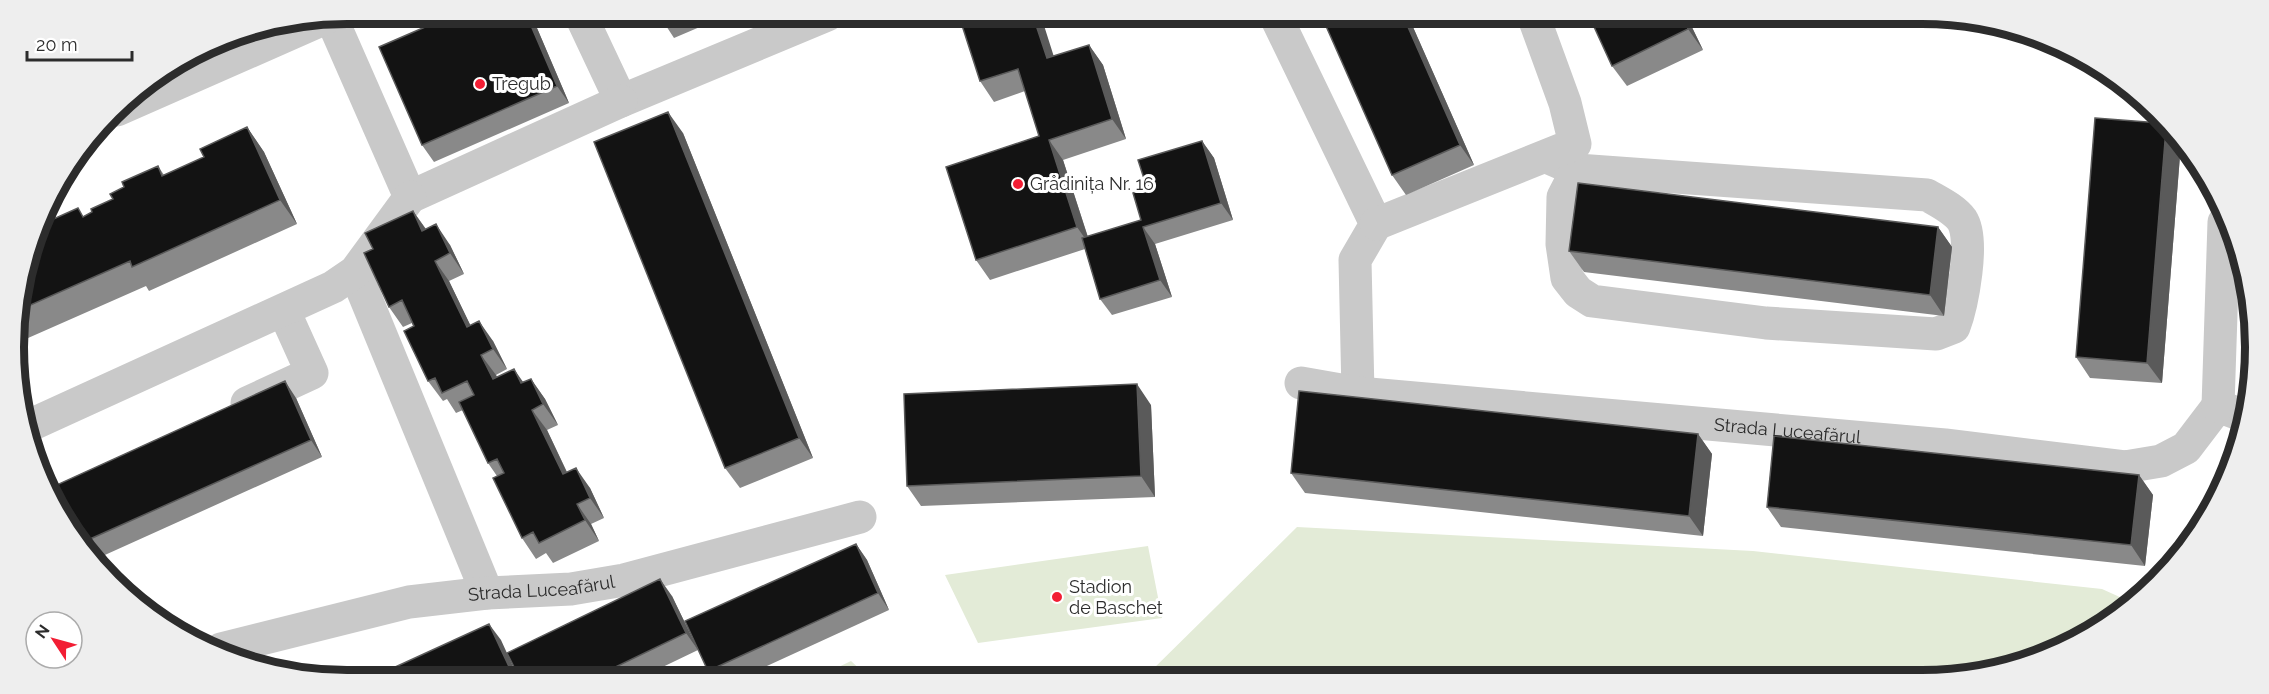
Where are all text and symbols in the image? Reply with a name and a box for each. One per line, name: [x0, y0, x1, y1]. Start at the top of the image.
scale bar: [27, 24, 132, 62]
text: 20 m: [36, 34, 78, 55]
place label: Tregub: [492, 73, 551, 94]
marker: Tregub: [473, 77, 487, 91]
place label: Grădinița Nr. 16: [1030, 173, 1154, 194]
marker: Grădinița Nr. 16: [1011, 177, 1025, 191]
street label: Strada Luceafărul: [1713, 414, 1862, 448]
street label: Strada Luceafărul: [467, 571, 616, 605]
place label: Stadion de Baschet: [1069, 576, 1163, 618]
marker: Stadion de Baschet: [1050, 590, 1064, 604]
north arrow: [24, 610, 84, 670]
text: N: [31, 621, 54, 642]

